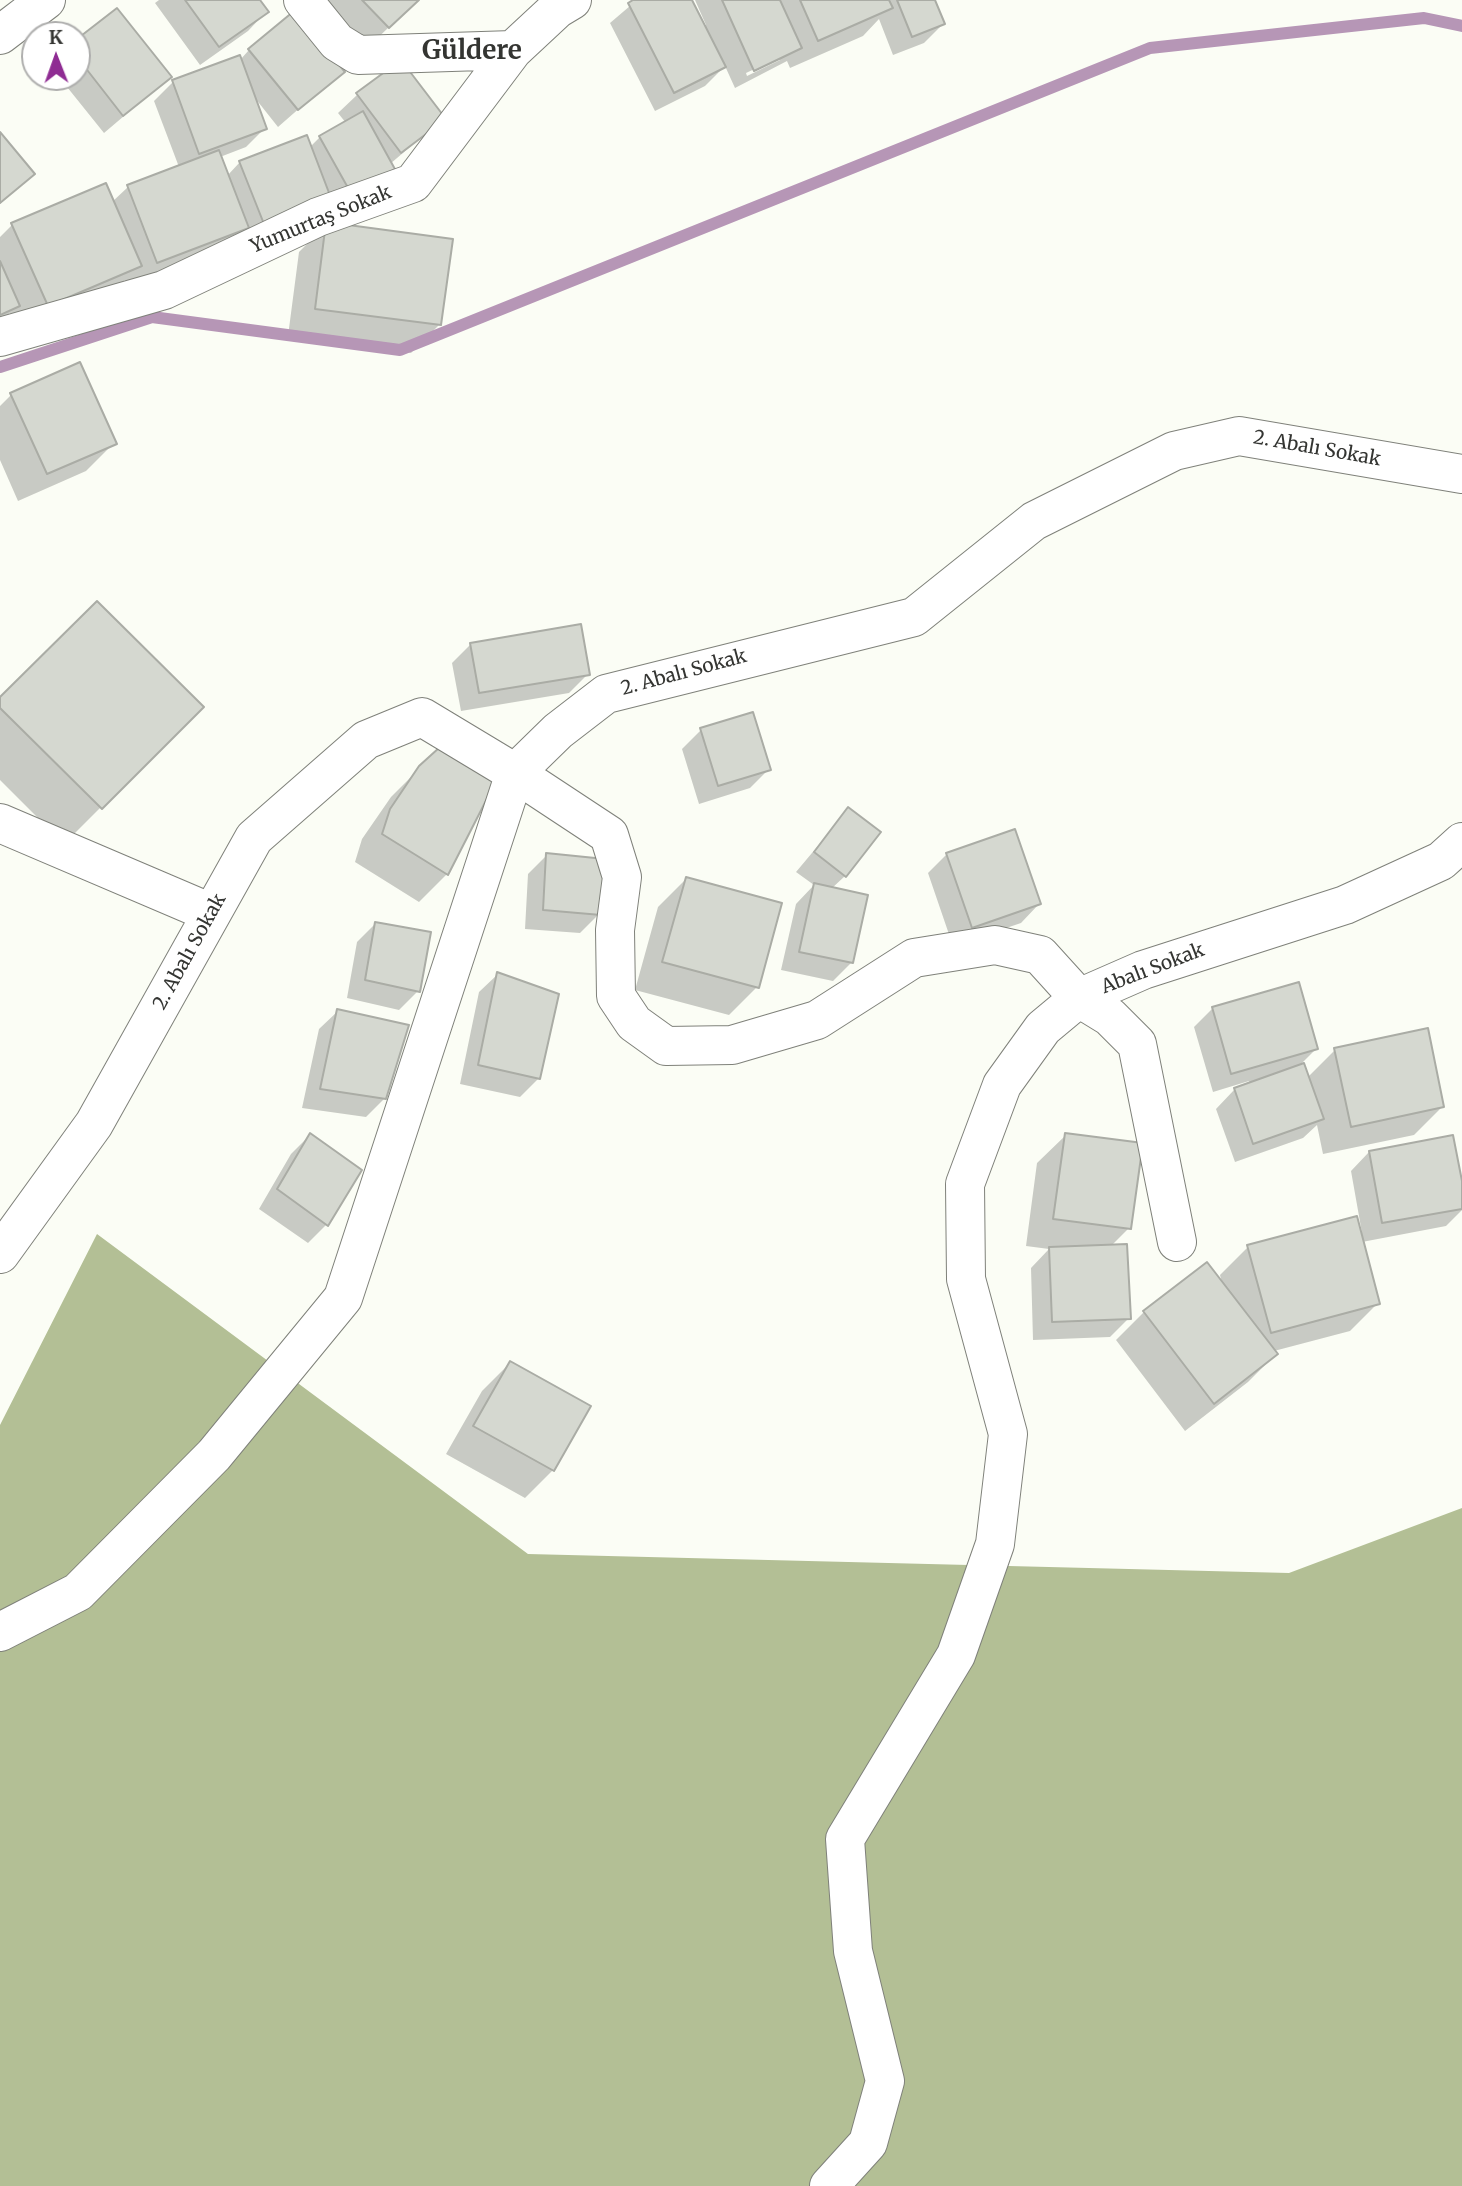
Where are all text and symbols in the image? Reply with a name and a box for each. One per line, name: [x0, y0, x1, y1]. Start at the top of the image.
north arrow: [21, 21, 91, 91]
text: K: [48, 25, 63, 49]
district label: Güldere: [422, 36, 522, 68]
street label: Yumurtaş Sokak: [247, 181, 395, 259]
street label: 2. Abalı Sokak: [1251, 427, 1383, 471]
street label: 2. Abalı Sokak: [619, 645, 749, 701]
street label: 2. Abalı Sokak: [149, 890, 231, 1014]
street label: Abalı Sokak: [1098, 939, 1208, 999]

